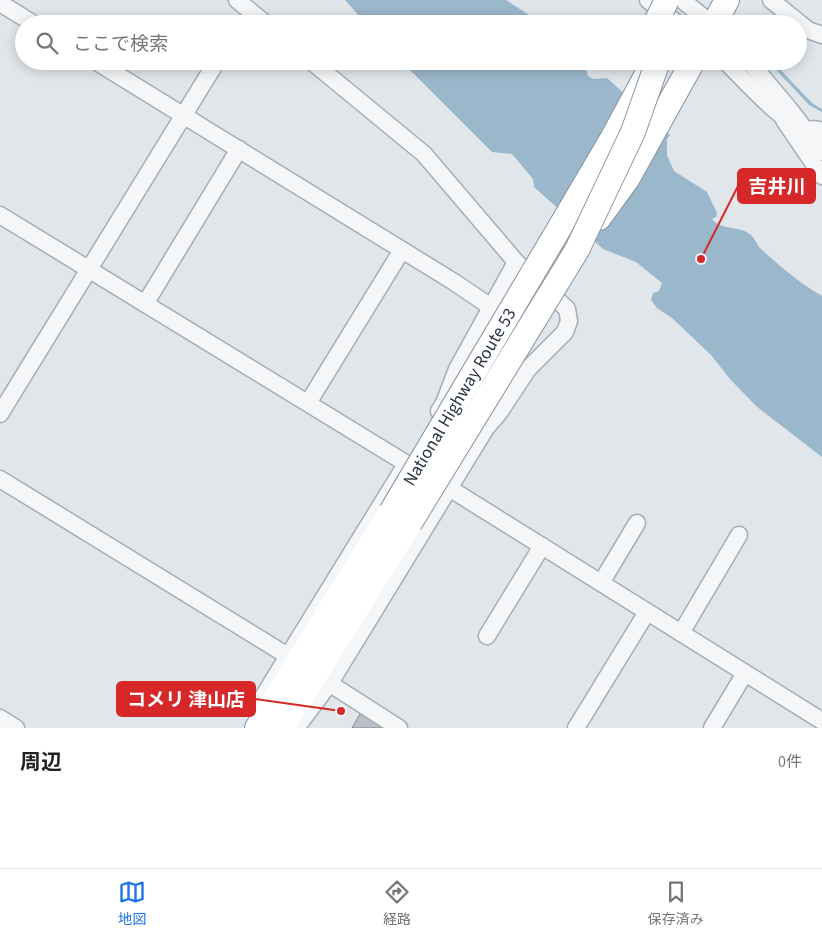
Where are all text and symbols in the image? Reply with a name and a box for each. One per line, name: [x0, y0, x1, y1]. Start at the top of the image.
search box: [15, 15, 807, 70]
icon: search: [33, 29, 61, 57]
text: ここで検索: [73, 31, 168, 58]
callout: 吉井川: [738, 169, 815, 203]
text: 吉井川: [748, 174, 806, 201]
street label: National Highway Route 53: [397, 303, 522, 491]
callout: コメリ 津山店: [117, 682, 255, 716]
text: コメリ 津山店: [127, 687, 245, 714]
text: 周辺: [20, 747, 62, 777]
text: 0件: [778, 751, 802, 773]
tab: 地図: [118, 878, 146, 930]
tab: 経路: [383, 878, 411, 930]
tab: 保存済み: [648, 878, 704, 930]

